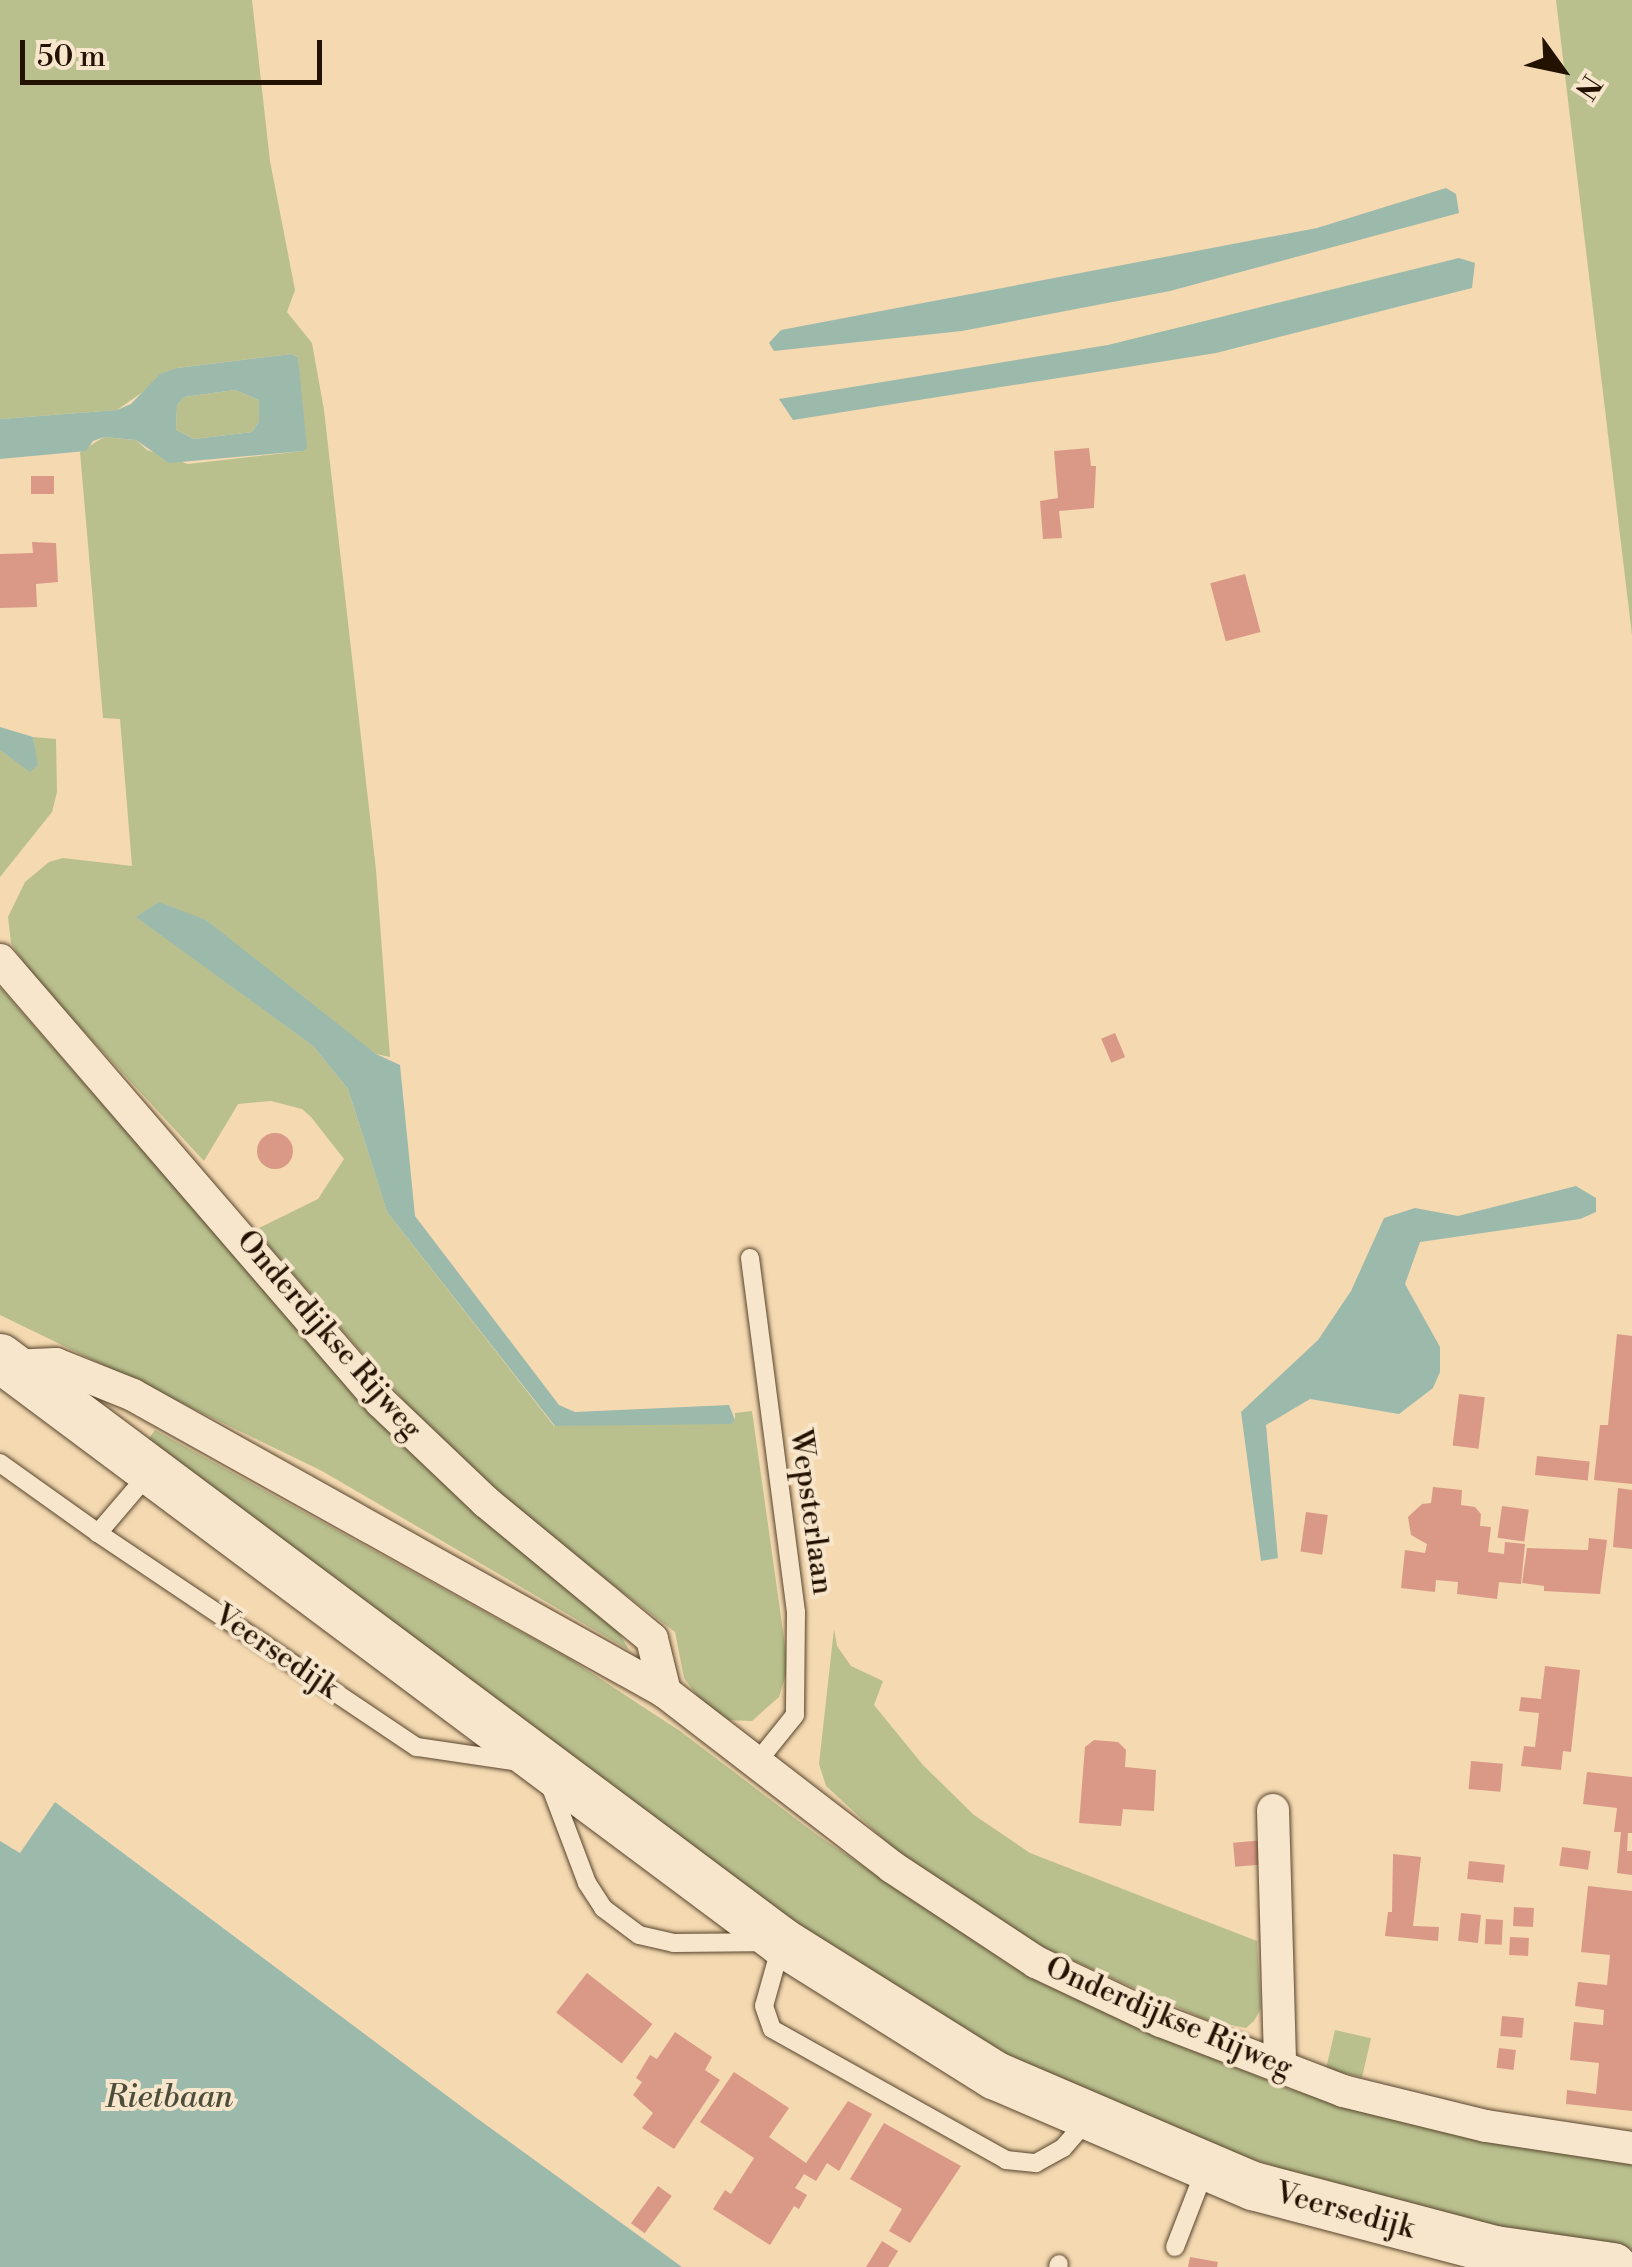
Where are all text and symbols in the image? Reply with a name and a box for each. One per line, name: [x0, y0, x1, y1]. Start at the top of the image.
scale bar: [25, 20, 328, 82]
north arrow: [1512, 20, 1612, 120]
text: 50 m: [37, 38, 106, 76]
text: N: [1567, 68, 1608, 105]
street label: Onderdijkse Rijweg: [229, 1223, 429, 1447]
street label: Wepsterlaan: [782, 1427, 840, 1597]
street label: Veersedijk: [207, 1597, 345, 1707]
street label: Onderdijkse Rijweg: [1040, 1950, 1298, 2086]
water label: Rietbaan: [105, 2078, 233, 2116]
street label: Veersedijk: [1272, 2175, 1418, 2247]

